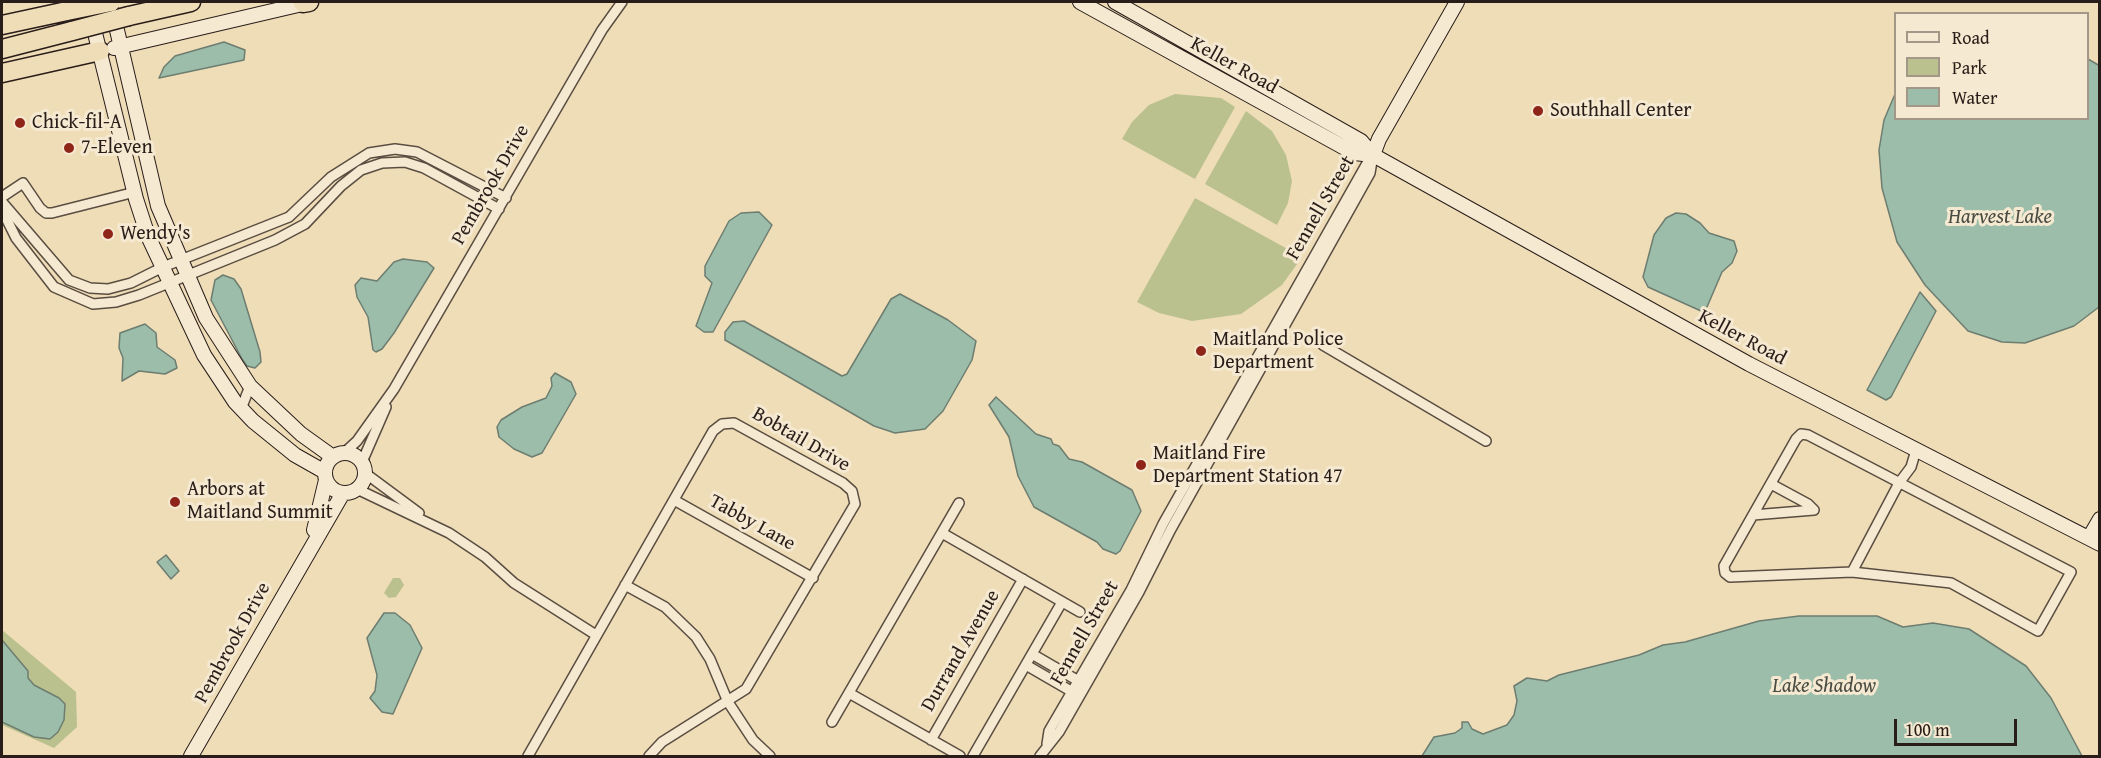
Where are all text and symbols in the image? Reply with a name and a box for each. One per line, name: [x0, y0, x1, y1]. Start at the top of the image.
legend: [1894, 12, 2089, 120]
text: Road: [1952, 24, 1990, 51]
street label: Keller Road: [1186, 32, 1282, 100]
text: Park: [1952, 54, 1987, 81]
text: Water: [1952, 84, 1997, 111]
place label: Southhall Center: [1550, 99, 1692, 123]
marker: Southhall Center: [1531, 104, 1545, 118]
place label: Chick-fil-A: [32, 111, 122, 135]
marker: Chick-fil-A: [13, 116, 27, 130]
street label: Pembrook Drive: [447, 121, 535, 249]
place label: 7-Eleven: [81, 136, 153, 160]
marker: 7-Eleven: [62, 141, 76, 155]
street label: Fennell Street: [1281, 152, 1361, 264]
water label: Harvest Lake: [1948, 205, 2052, 231]
place label: Wendy's: [120, 222, 191, 246]
marker: Wendy's: [101, 227, 115, 241]
street label: Keller Road: [1694, 305, 1790, 371]
place label: Maitland Police Department: [1213, 328, 1343, 375]
marker: Maitland Police Department: [1194, 344, 1208, 358]
street label: Bobtail Drive: [748, 402, 854, 478]
place label: Maitland Fire Department Station 47: [1153, 442, 1343, 489]
marker: Maitland Fire Department Station 47: [1134, 458, 1148, 472]
place label: Arbors at Maitland Summit: [187, 478, 333, 525]
street label: Tabby Lane: [705, 490, 799, 556]
marker: Arbors at Maitland Summit: [168, 495, 182, 509]
street label: Fennell Street: [1045, 577, 1125, 689]
street label: Pembrook Drive: [190, 578, 276, 708]
street label: Durrand Avenue: [916, 586, 1006, 716]
water label: Lake Shadow: [1772, 674, 1876, 700]
scale bar: [1897, 707, 2020, 745]
text: 100 m: [1905, 716, 1950, 743]

